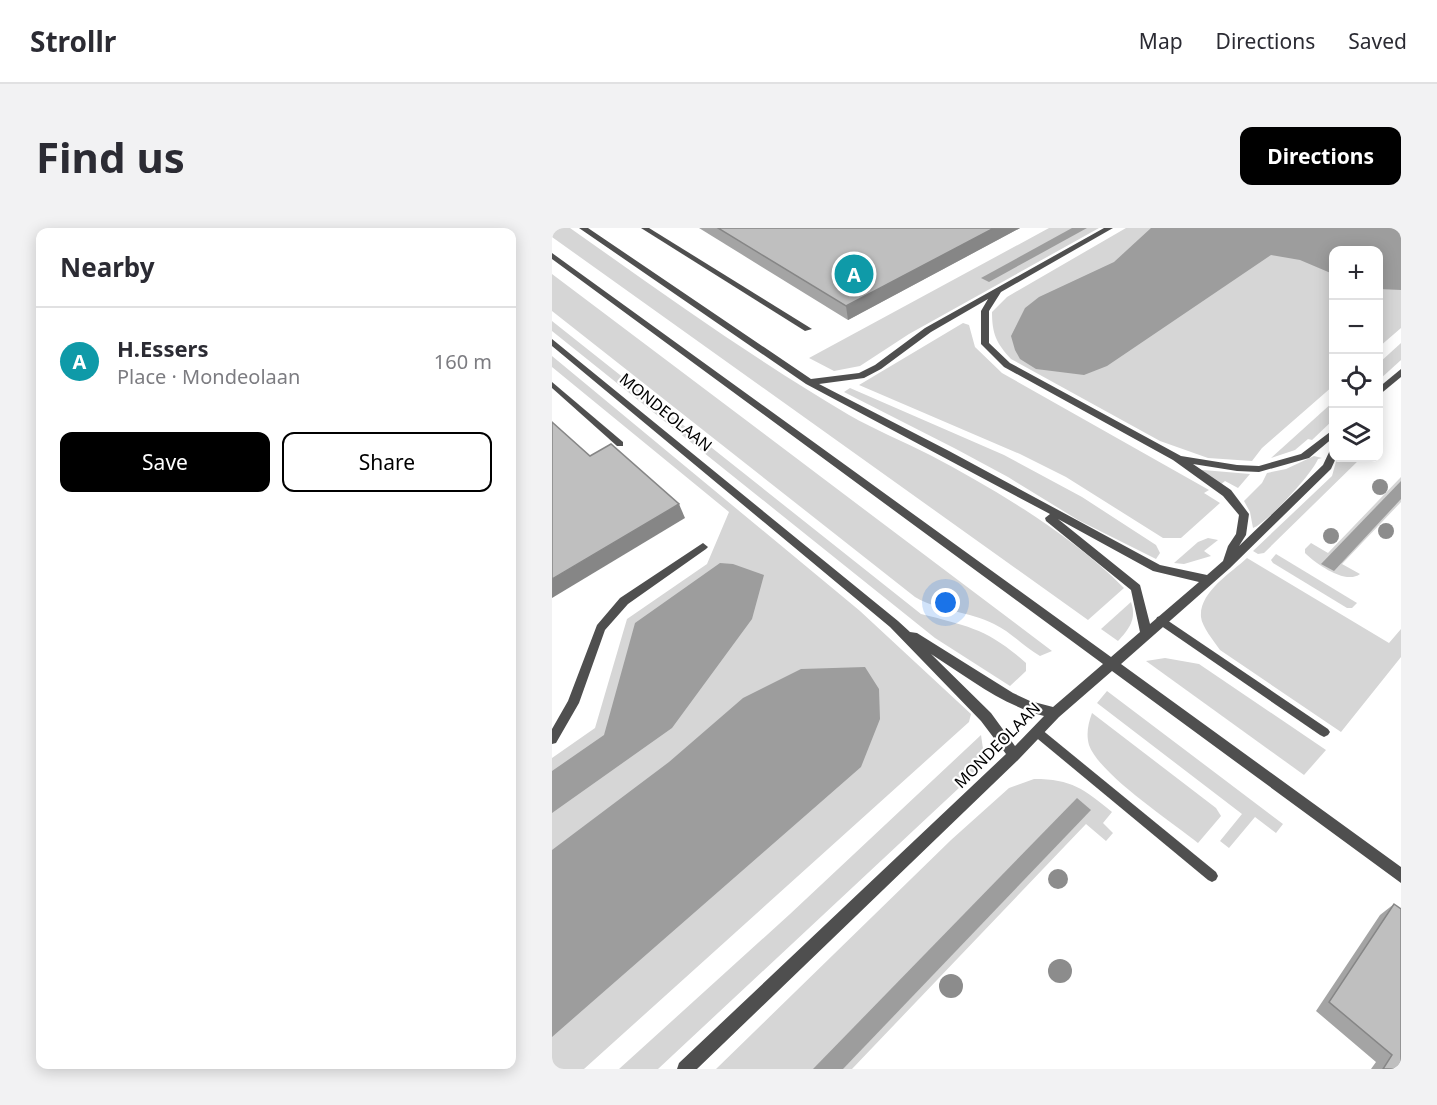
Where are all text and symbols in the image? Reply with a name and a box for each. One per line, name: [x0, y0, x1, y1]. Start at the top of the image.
text: Strollr: [30, 22, 116, 60]
text: Map: [1139, 27, 1183, 55]
text: Directions: [1216, 27, 1315, 55]
text: Saved: [1348, 27, 1407, 55]
button: Directions: [1240, 127, 1401, 185]
text: Find us: [36, 128, 185, 185]
map controls: [1329, 246, 1383, 462]
button: +: [1329, 246, 1383, 300]
text: Nearby: [60, 249, 155, 285]
pin: A: [834, 252, 874, 296]
button: −: [1329, 300, 1383, 354]
text: H.Essers: [117, 333, 208, 363]
text: A: [73, 348, 86, 375]
text: 160 m: [434, 348, 492, 375]
button: locate: [1329, 354, 1383, 408]
text: Place · Mondeolaan: [117, 363, 300, 390]
street label: MONDEOLAAN: [615, 368, 717, 456]
button: layers: [1329, 408, 1383, 462]
button: Save: [60, 432, 270, 492]
button: Share: [282, 432, 492, 492]
your location: [931, 588, 960, 617]
street label: MONDEOLAAN: [949, 697, 1045, 793]

